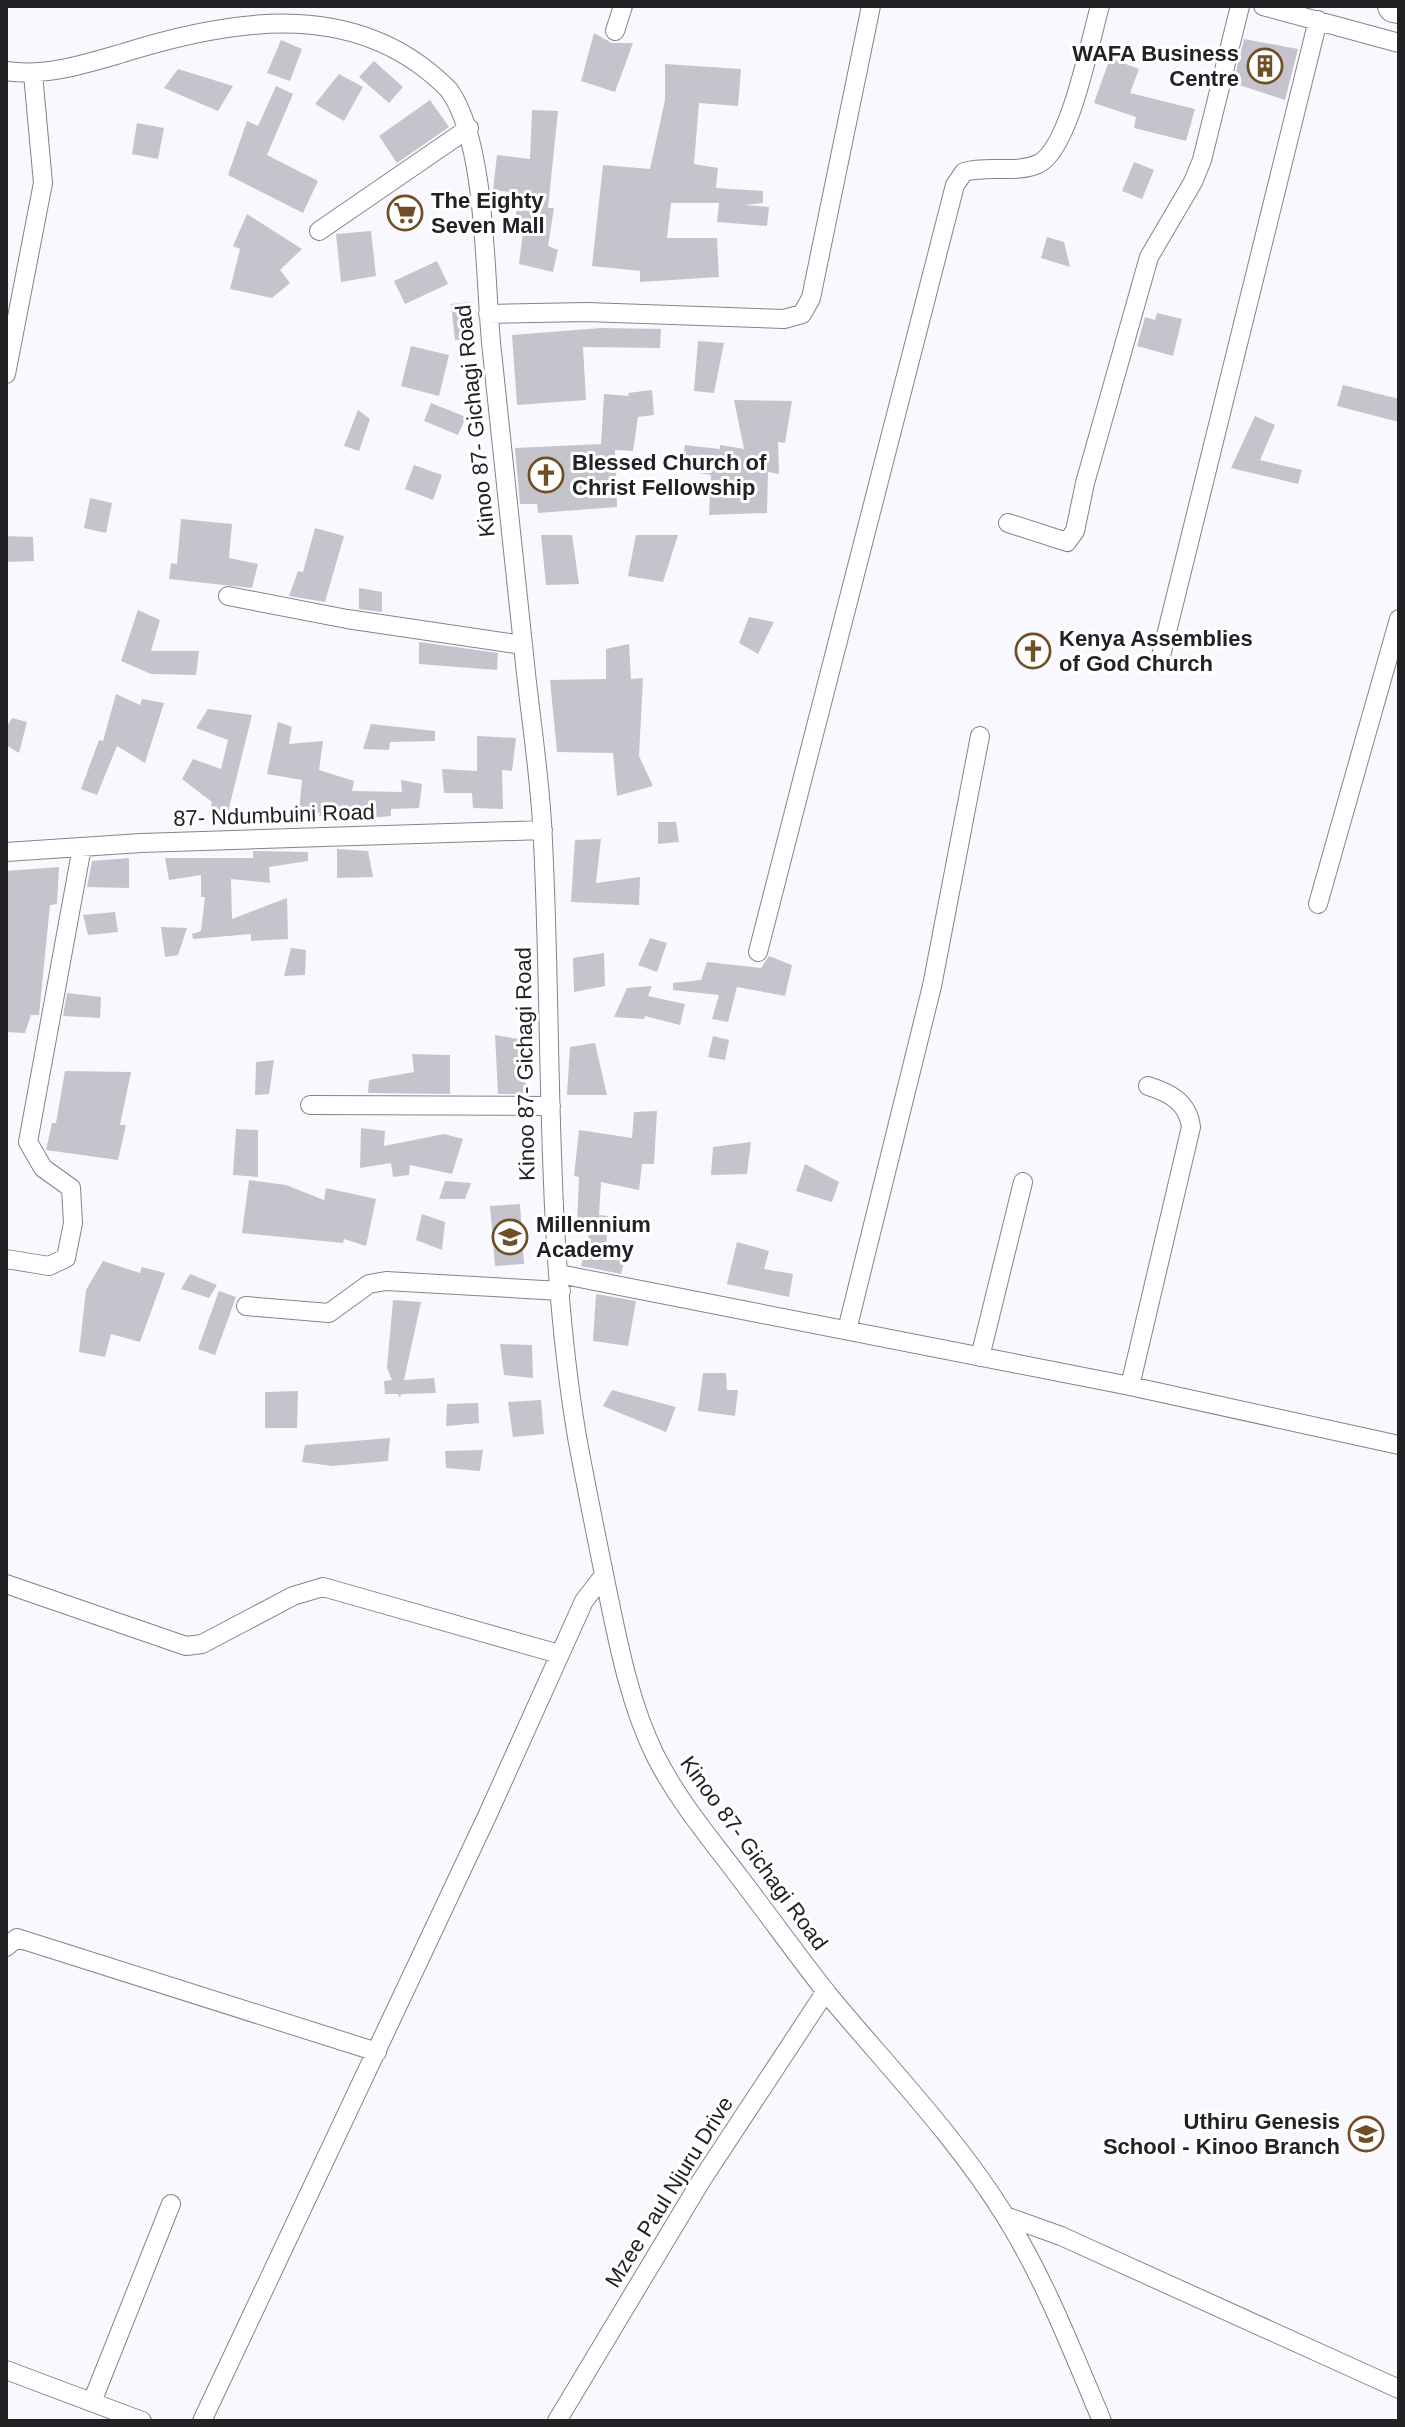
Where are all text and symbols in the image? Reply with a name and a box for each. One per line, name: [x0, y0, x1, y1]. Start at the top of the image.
place label: WAFA Business Centre: [1072, 41, 1239, 91]
building icon: WAFA Business Centre: [1246, 47, 1284, 85]
place label: The Eighty Seven Mall: [431, 188, 545, 238]
supermarket icon: The Eighty Seven Mall: [386, 194, 424, 232]
street label: Kinoo 87- Gichagi Road: [450, 304, 500, 538]
place label: Blessed Church of Christ Fellowship: [572, 450, 767, 500]
church icon: Blessed Church of Christ Fellowship: [527, 456, 565, 494]
place label: Kenya Assemblies of God Church: [1059, 626, 1253, 676]
church icon: Kenya Assemblies of God Church: [1014, 632, 1052, 670]
street label: 87- Ndumbuini Road: [173, 799, 375, 831]
street label: Kinoo 87- Gichagi Road: [510, 947, 540, 1181]
place label: Millennium Academy: [536, 1212, 651, 1262]
school or university icon: Millennium Academy: [491, 1218, 529, 1256]
street label: Kinoo 87- Gichagi Road: [675, 1751, 833, 1955]
street label: Mzee Paul Njuru Drive: [600, 2092, 738, 2292]
place label: Uthiru Genesis School - Kinoo Branch: [1103, 2109, 1340, 2159]
school or university icon: Uthiru Genesis School - Kinoo Branch: [1347, 2115, 1385, 2153]

